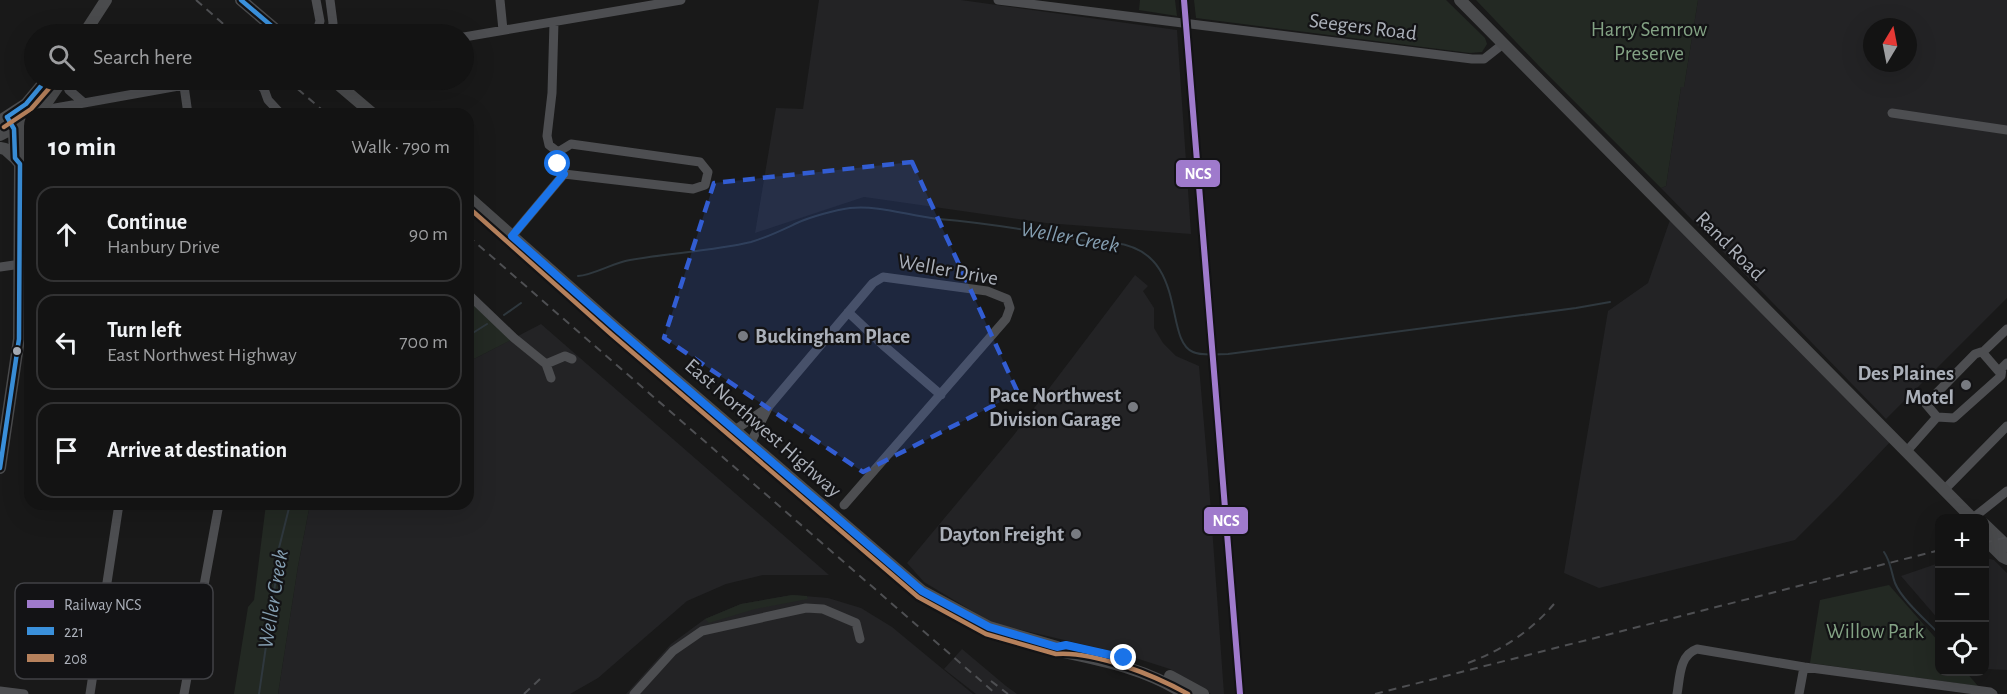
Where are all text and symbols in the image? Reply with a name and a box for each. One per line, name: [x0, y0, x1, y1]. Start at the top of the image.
street label: Seegers Road: [1308, 10, 1418, 44]
north arrow: [1863, 18, 1917, 72]
park label: Harry Semrow Preserve: [1591, 19, 1707, 64]
search box: [24, 24, 474, 90]
icon: search: [45, 41, 78, 74]
text: Search here: [93, 46, 192, 68]
text: 10 min: [48, 134, 116, 160]
text: Walk · 790 m: [351, 137, 450, 157]
route start: [544, 150, 570, 176]
line badge: NCS: [1175, 159, 1221, 188]
text: NCS: [1184, 166, 1212, 182]
street label: Rand Road: [1692, 208, 1769, 285]
text: Continue: [107, 211, 187, 233]
water label: Weller Creek: [1019, 217, 1121, 257]
icon: ahead: [50, 218, 83, 251]
text: 90 m: [409, 224, 448, 244]
text: Hanbury Drive: [107, 237, 220, 257]
street label: Weller Drive: [896, 251, 1000, 289]
text: Turn left: [107, 319, 181, 341]
icon: left: [50, 326, 83, 359]
place label: Buckingham Place: [755, 326, 910, 347]
marker: Buckingham Place: [736, 329, 750, 343]
text: 700 m: [399, 332, 448, 352]
unlabelled marker: [11, 345, 23, 357]
text: East Northwest Highway: [107, 345, 297, 365]
street label: East Northwest Highway: [681, 355, 845, 501]
place label: Des Plaines Motel: [1857, 363, 1954, 408]
marker: Des Plaines Motel: [1959, 378, 1973, 392]
place label: Pace Northwest Division Garage: [989, 385, 1121, 430]
marker: Pace Northwest Division Garage: [1126, 400, 1140, 414]
icon: arrive: [50, 434, 83, 467]
text: Arrive at destination: [107, 439, 287, 461]
line badge: NCS: [1203, 506, 1249, 535]
text: NCS: [1212, 513, 1240, 529]
map controls: [1935, 514, 1989, 676]
button: +: [1935, 514, 1989, 568]
place label: Dayton Freight: [939, 524, 1064, 545]
marker: Dayton Freight: [1069, 527, 1083, 541]
water label: Weller Creek: [254, 548, 292, 650]
button: −: [1935, 568, 1989, 622]
legend: [15, 583, 213, 679]
text: Railway NCS: [64, 597, 141, 614]
park label: Willow Park: [1826, 621, 1924, 642]
button: locate: [1935, 622, 1989, 676]
text: 221: [64, 624, 84, 640]
route end: [1110, 644, 1136, 670]
text: 208: [64, 651, 87, 667]

